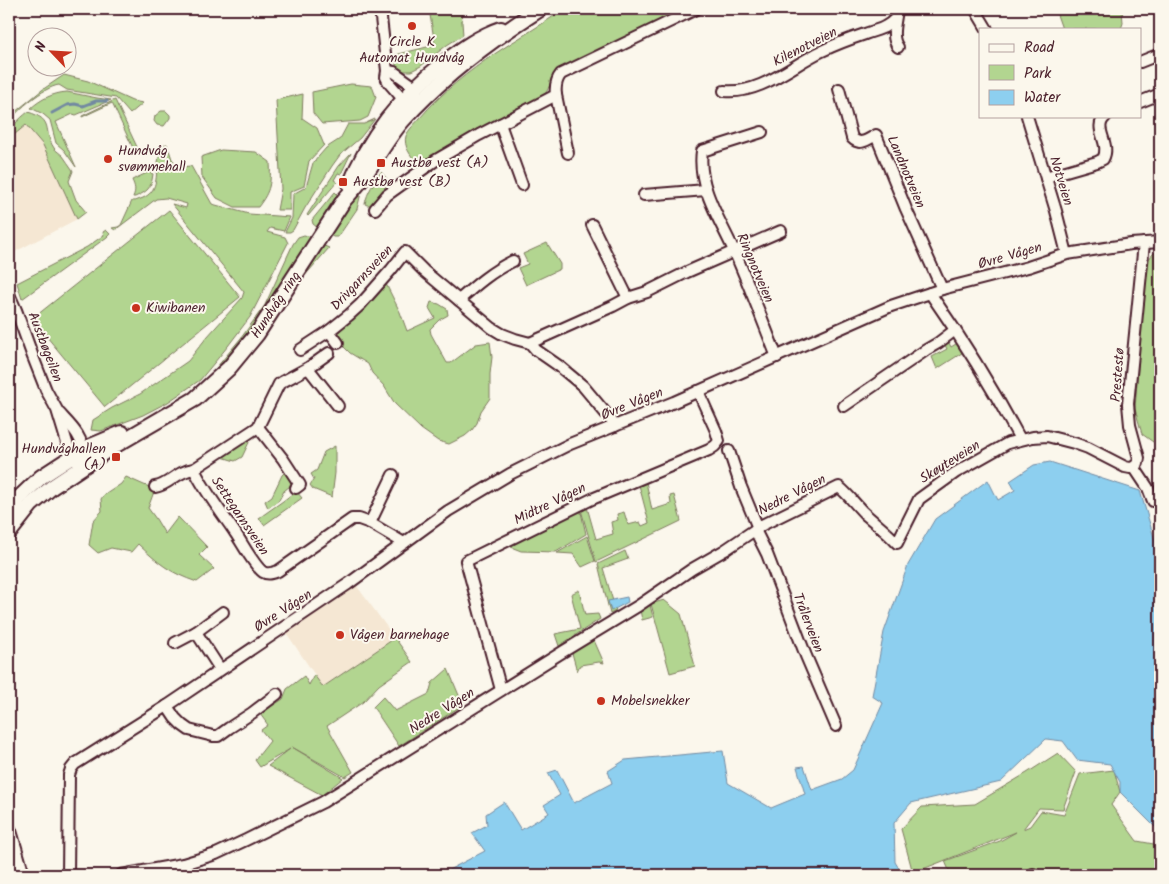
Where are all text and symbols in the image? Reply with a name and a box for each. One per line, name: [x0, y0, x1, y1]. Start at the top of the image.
marker: Circle K Automat Hundvåg: [406, 20, 418, 32]
street label: Kilenotveien: [769, 21, 841, 73]
north arrow: [28, 28, 78, 78]
legend: [979, 28, 1142, 118]
place label: Circle K Automat Hundvåg: [359, 31, 465, 69]
text: Road: [1024, 36, 1055, 60]
text: N: [29, 38, 53, 56]
text: Park: [1024, 62, 1052, 86]
text: Water: [1024, 86, 1061, 110]
street label: Landnotveien: [881, 132, 931, 212]
place label: Hundvåg svømmehall: [118, 140, 186, 178]
place label: Austbø vest (A): [391, 152, 489, 174]
marker: Hundvåg svømmehall: [102, 153, 114, 165]
street label: Notveien: [1043, 154, 1079, 208]
marker: Austbø vest (A): [375, 157, 387, 169]
place label: Austbø vest (B): [353, 171, 451, 193]
marker: Austbø vest (B): [337, 176, 349, 188]
street label: Ringnotveien: [730, 230, 780, 306]
street label: Øvre Vågen: [975, 236, 1045, 276]
street label: Drivgarnsveien: [325, 240, 399, 316]
street label: Hundvåg ring: [245, 267, 307, 343]
place label: Kiwibanen: [146, 297, 206, 319]
marker: Kiwibanen: [130, 302, 142, 314]
street label: Austbøgeilen: [21, 309, 69, 385]
street label: Prestestø: [1105, 347, 1131, 403]
street label: Øvre Vågen: [598, 382, 666, 426]
street label: Skøyteveien: [915, 435, 985, 489]
place label: Hundvåghallen (A): [22, 438, 106, 476]
marker: Hundvåghallen (A): [110, 451, 122, 463]
street label: Nedre Vågen: [754, 468, 830, 522]
street label: Settegarnsveien: [205, 472, 275, 560]
street label: Midtre Vågen: [510, 477, 590, 531]
street label: Øvre Vågen: [250, 584, 316, 638]
street label: Trålerveien: [787, 590, 829, 656]
place label: Vågen barnehage: [350, 624, 450, 646]
marker: Vågen barnehage: [334, 629, 346, 641]
street label: Nedre Vågen: [405, 682, 479, 740]
place label: Mobelsnekker: [611, 690, 691, 712]
marker: Mobelsnekker: [595, 695, 607, 707]

